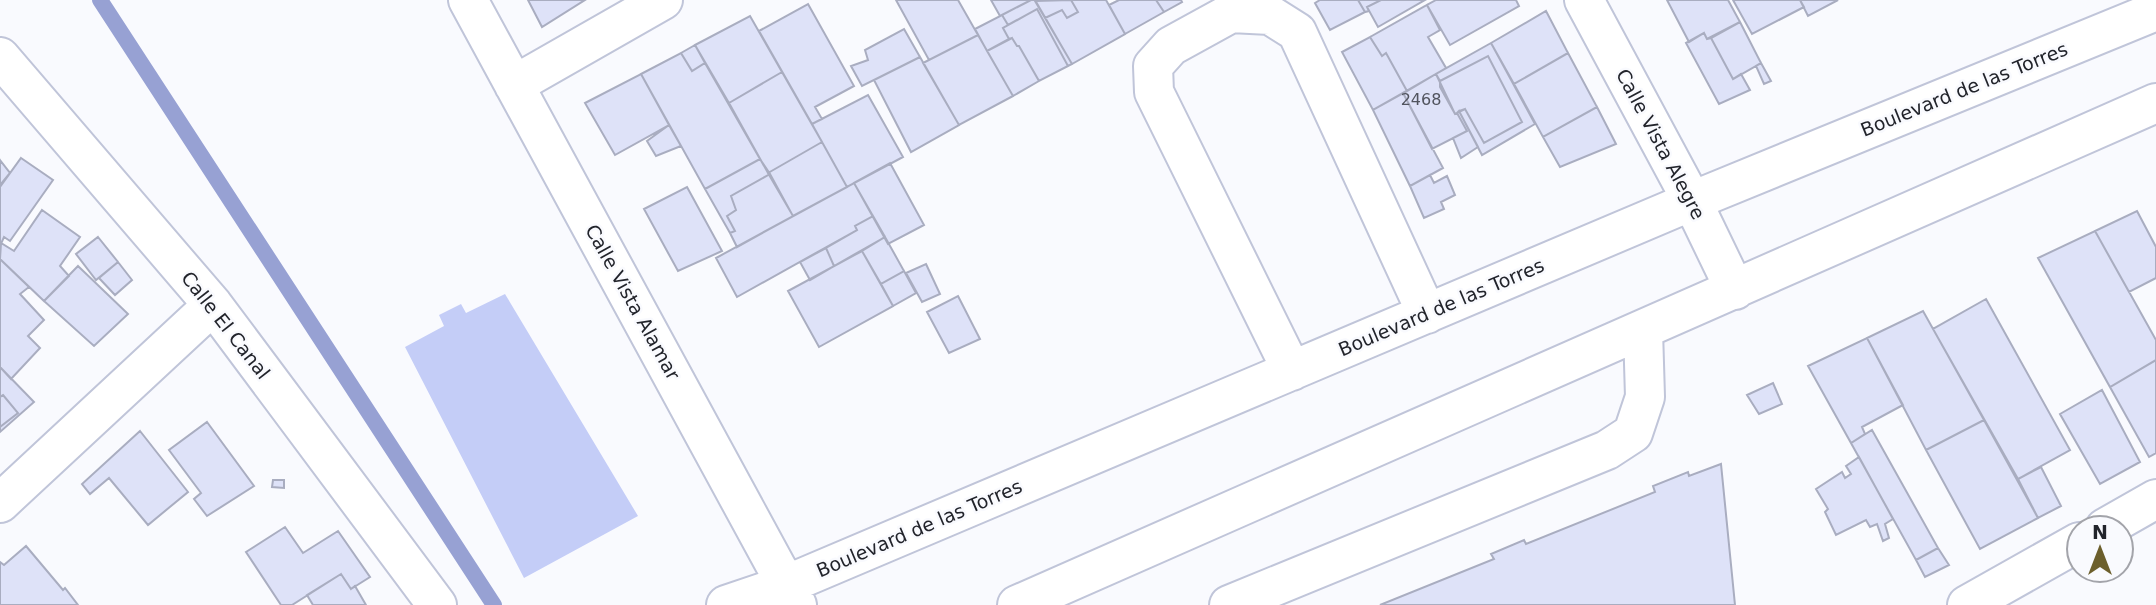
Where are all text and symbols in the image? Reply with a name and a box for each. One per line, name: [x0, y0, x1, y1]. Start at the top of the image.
street label: Boulevard de las Torres: [1857, 37, 2071, 141]
street label: Calle Vista Alegre: [1612, 65, 1710, 223]
house number: 2468: [1401, 90, 1441, 109]
street label: Calle Vista Alamar: [581, 221, 685, 384]
street label: Boulevard de las Torres: [1335, 254, 1547, 360]
street label: Calle El Canal: [177, 267, 275, 383]
street label: Boulevard de las Torres: [813, 475, 1025, 581]
north arrow: [2065, 514, 2135, 584]
text: N: [2092, 521, 2108, 543]

